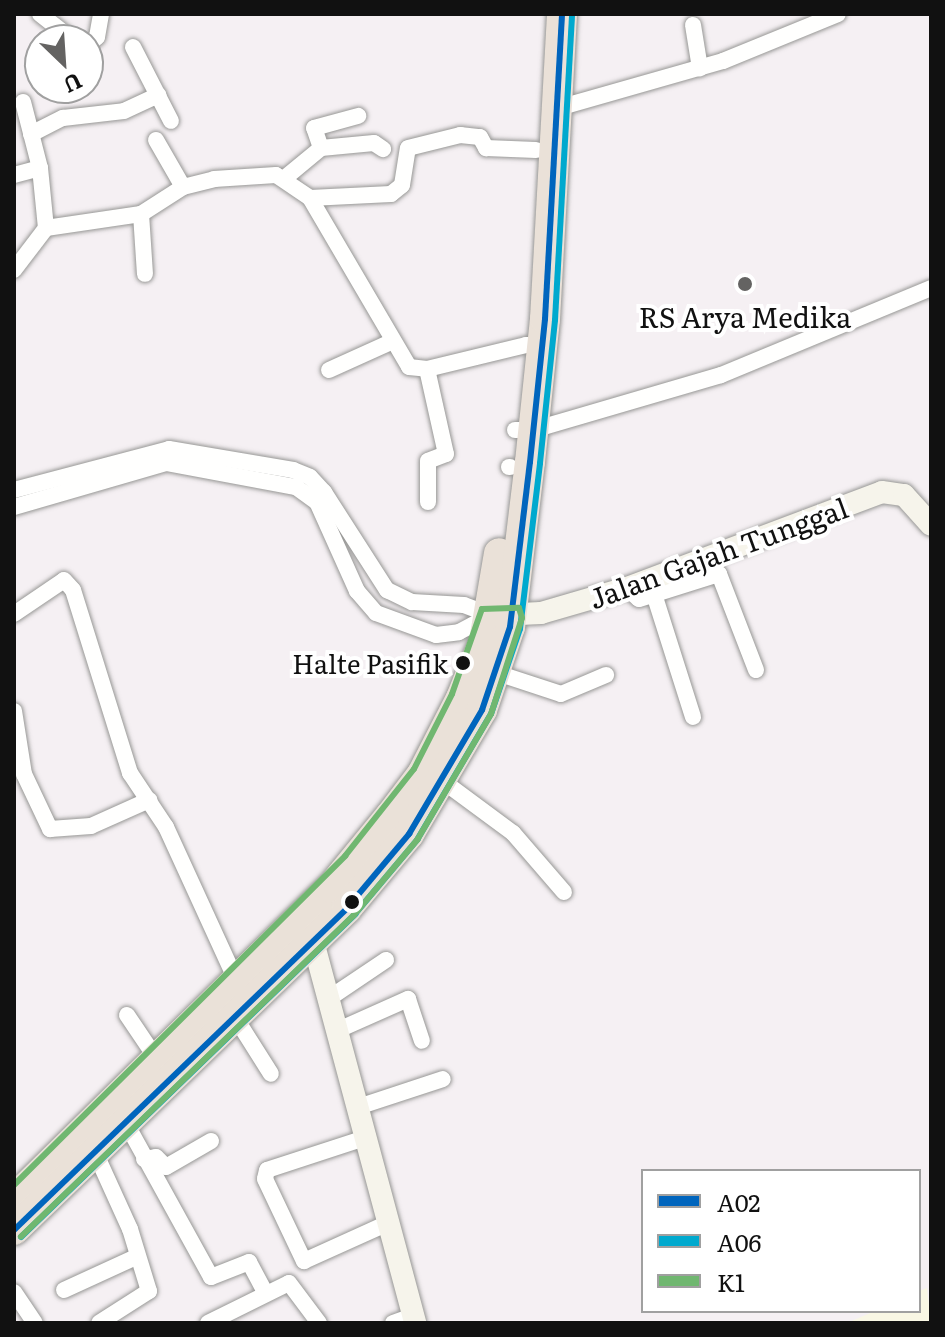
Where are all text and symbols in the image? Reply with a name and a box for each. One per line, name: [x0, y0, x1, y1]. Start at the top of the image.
north arrow: [24, 24, 104, 104]
text: U: [59, 66, 88, 103]
marker: RS Arya Medika: [734, 273, 756, 295]
place label: RS Arya Medika: [639, 299, 851, 333]
street label: Jalan Gajah Tunggal: [584, 490, 852, 614]
place label: Halte Pasifik: [292, 647, 448, 679]
marker: Halte Pasifik: [455, 655, 471, 671]
unlabelled marker: [344, 894, 360, 910]
legend: [641, 1169, 921, 1313]
text: A02: [717, 1184, 760, 1219]
text: A06: [717, 1224, 761, 1259]
text: K1: [717, 1264, 745, 1299]

